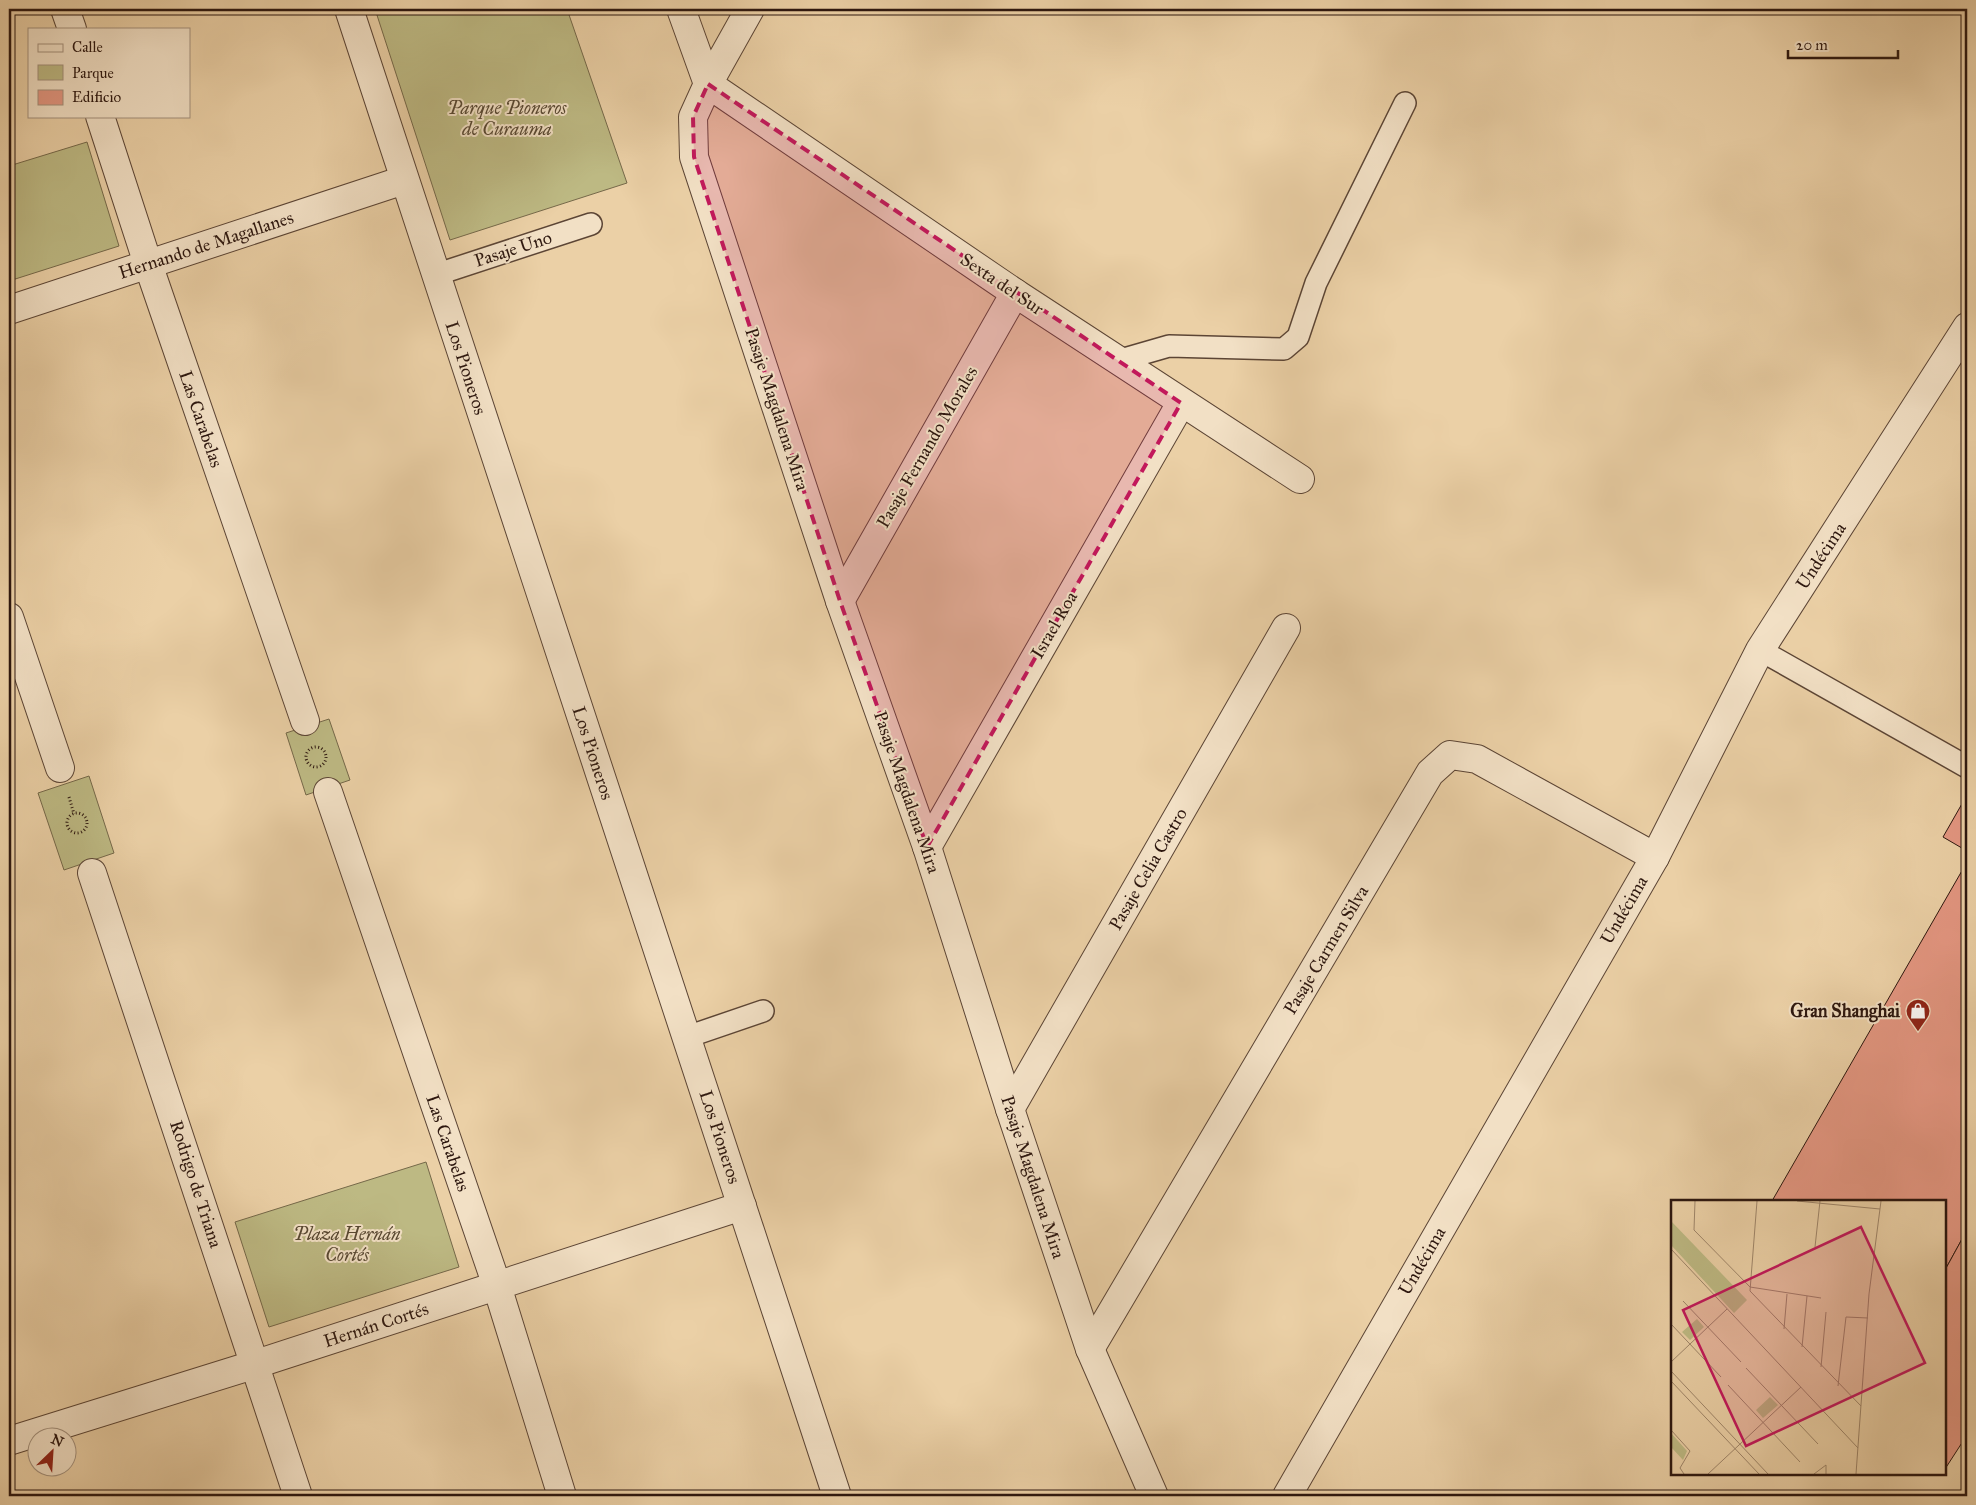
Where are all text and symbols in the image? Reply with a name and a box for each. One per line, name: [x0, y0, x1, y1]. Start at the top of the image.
legend: [28, 28, 190, 118]
scale bar: [1788, 28, 1898, 60]
text: 20 m: [1796, 36, 1828, 54]
text: Calle: [72, 38, 103, 56]
text: Parque: [72, 64, 114, 83]
text: Edificio: [72, 88, 121, 106]
park label: Parque Pioneros de Curauma: [447, 97, 567, 140]
street label: Hernando de Magallanes: [116, 206, 297, 285]
street label: Pasaje Uno: [471, 226, 555, 272]
street label: Sexta del Sur: [956, 248, 1048, 320]
street label: Los Pioneros: [441, 318, 491, 418]
street label: Pasaje Magdalena Mira: [739, 325, 814, 494]
street label: Pasaje Fernando Morales: [872, 362, 982, 532]
street label: Las Carabelas: [174, 368, 228, 470]
street label: Undécima: [1791, 518, 1851, 594]
street label: Israel Roa: [1026, 587, 1082, 663]
street label: Los Pioneros: [568, 703, 618, 803]
street label: Pasaje Magdalena Mira: [868, 708, 945, 877]
street label: Pasaje Celia Castro: [1104, 804, 1192, 934]
street label: Undécima: [1596, 872, 1653, 948]
street label: Pasaje Carmen Silva: [1279, 881, 1373, 1018]
shop icon: Gran Shanghai: [1905, 998, 1931, 1032]
place label: Gran Shanghai: [1790, 1000, 1901, 1023]
street label: Los Pioneros: [695, 1087, 745, 1187]
street label: Las Carabelas: [421, 1092, 475, 1194]
street label: Pasaje Magdalena Mira: [995, 1093, 1070, 1262]
street label: Rodrigo de Triana: [164, 1117, 227, 1251]
inset map: [1671, 1200, 1946, 1475]
park label: Plaza Hernán Cortés: [293, 1223, 401, 1266]
street label: Undécima: [1394, 1223, 1451, 1299]
street label: Hernán Cortés: [321, 1298, 431, 1352]
north arrow: [28, 1428, 78, 1478]
text: N: [48, 1430, 66, 1451]

